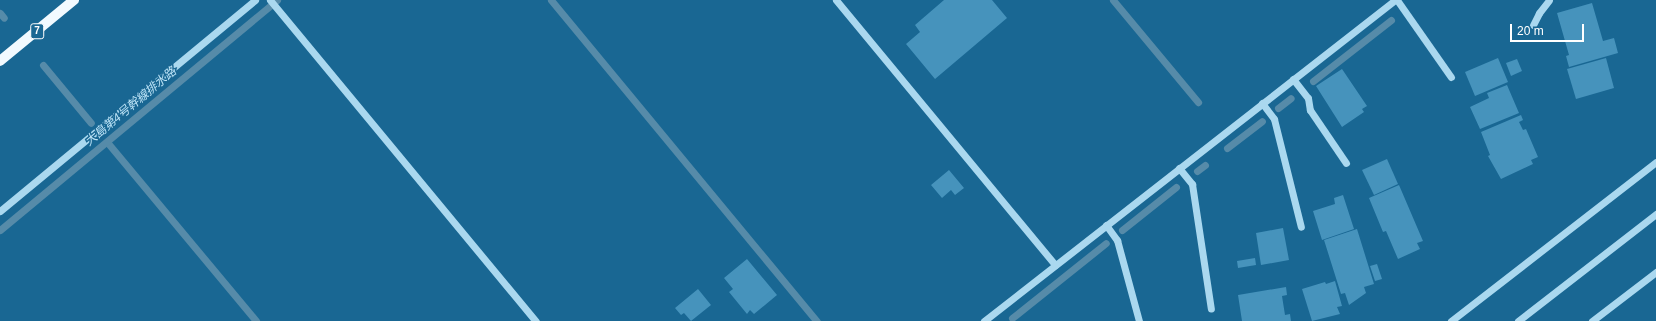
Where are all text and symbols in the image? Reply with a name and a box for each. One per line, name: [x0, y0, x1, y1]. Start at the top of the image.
scale bar: [1512, 16, 1586, 42]
road number: 7: [30, 23, 44, 39]
text: 20 m: [1517, 24, 1544, 38]
water label: 大島第4号幹線排水路: [82, 65, 180, 149]

